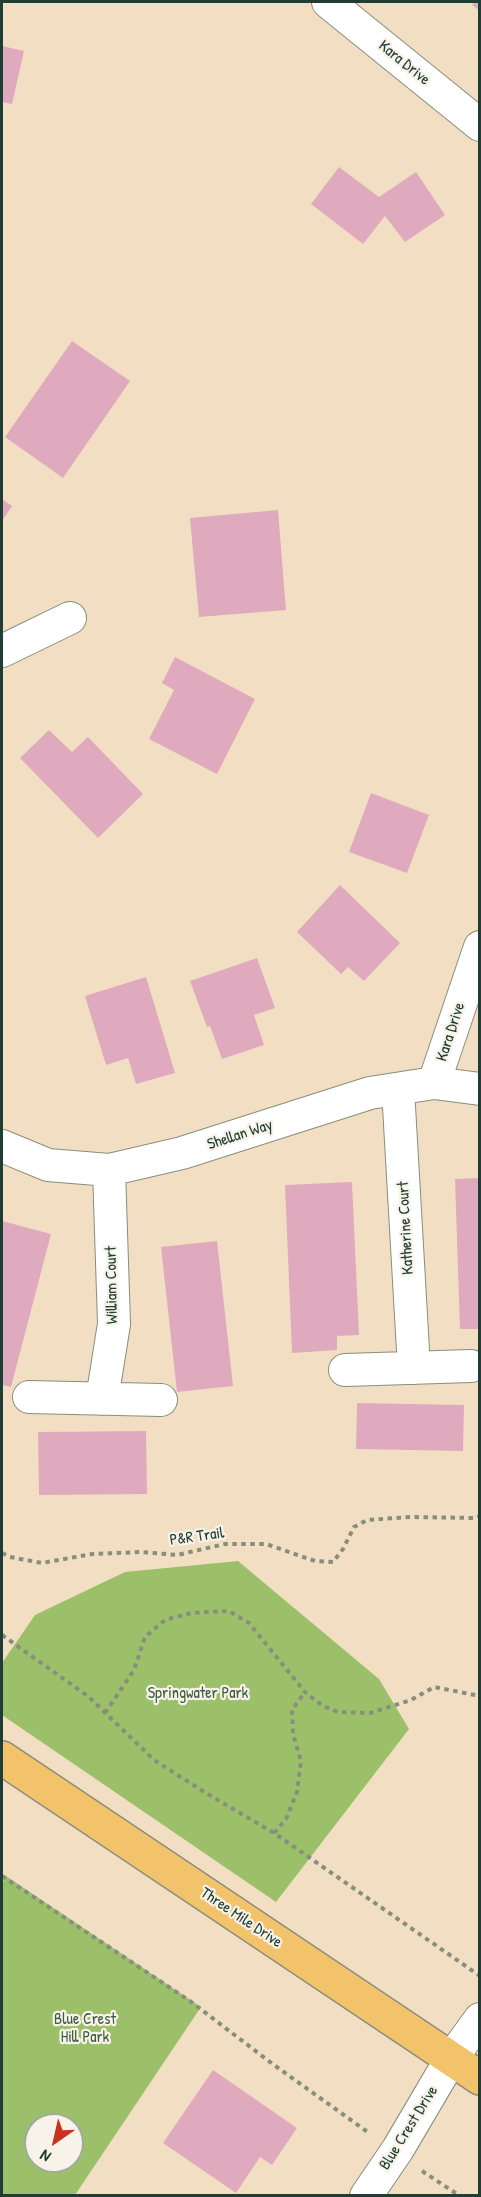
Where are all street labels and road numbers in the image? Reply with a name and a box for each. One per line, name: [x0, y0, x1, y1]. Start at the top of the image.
street label: Kara Drive: [374, 36, 434, 90]
street label: Kara Drive: [432, 1000, 470, 1064]
street label: Shellan Way: [205, 1115, 275, 1155]
street label: Katherine Court: [394, 1181, 418, 1275]
street label: William Court: [102, 1246, 122, 1324]
street label: P&R Trail: [168, 1524, 226, 1550]
street label: Three Mile Drive: [197, 1884, 285, 1952]
street label: Blue Crest Drive: [376, 2082, 442, 2174]

